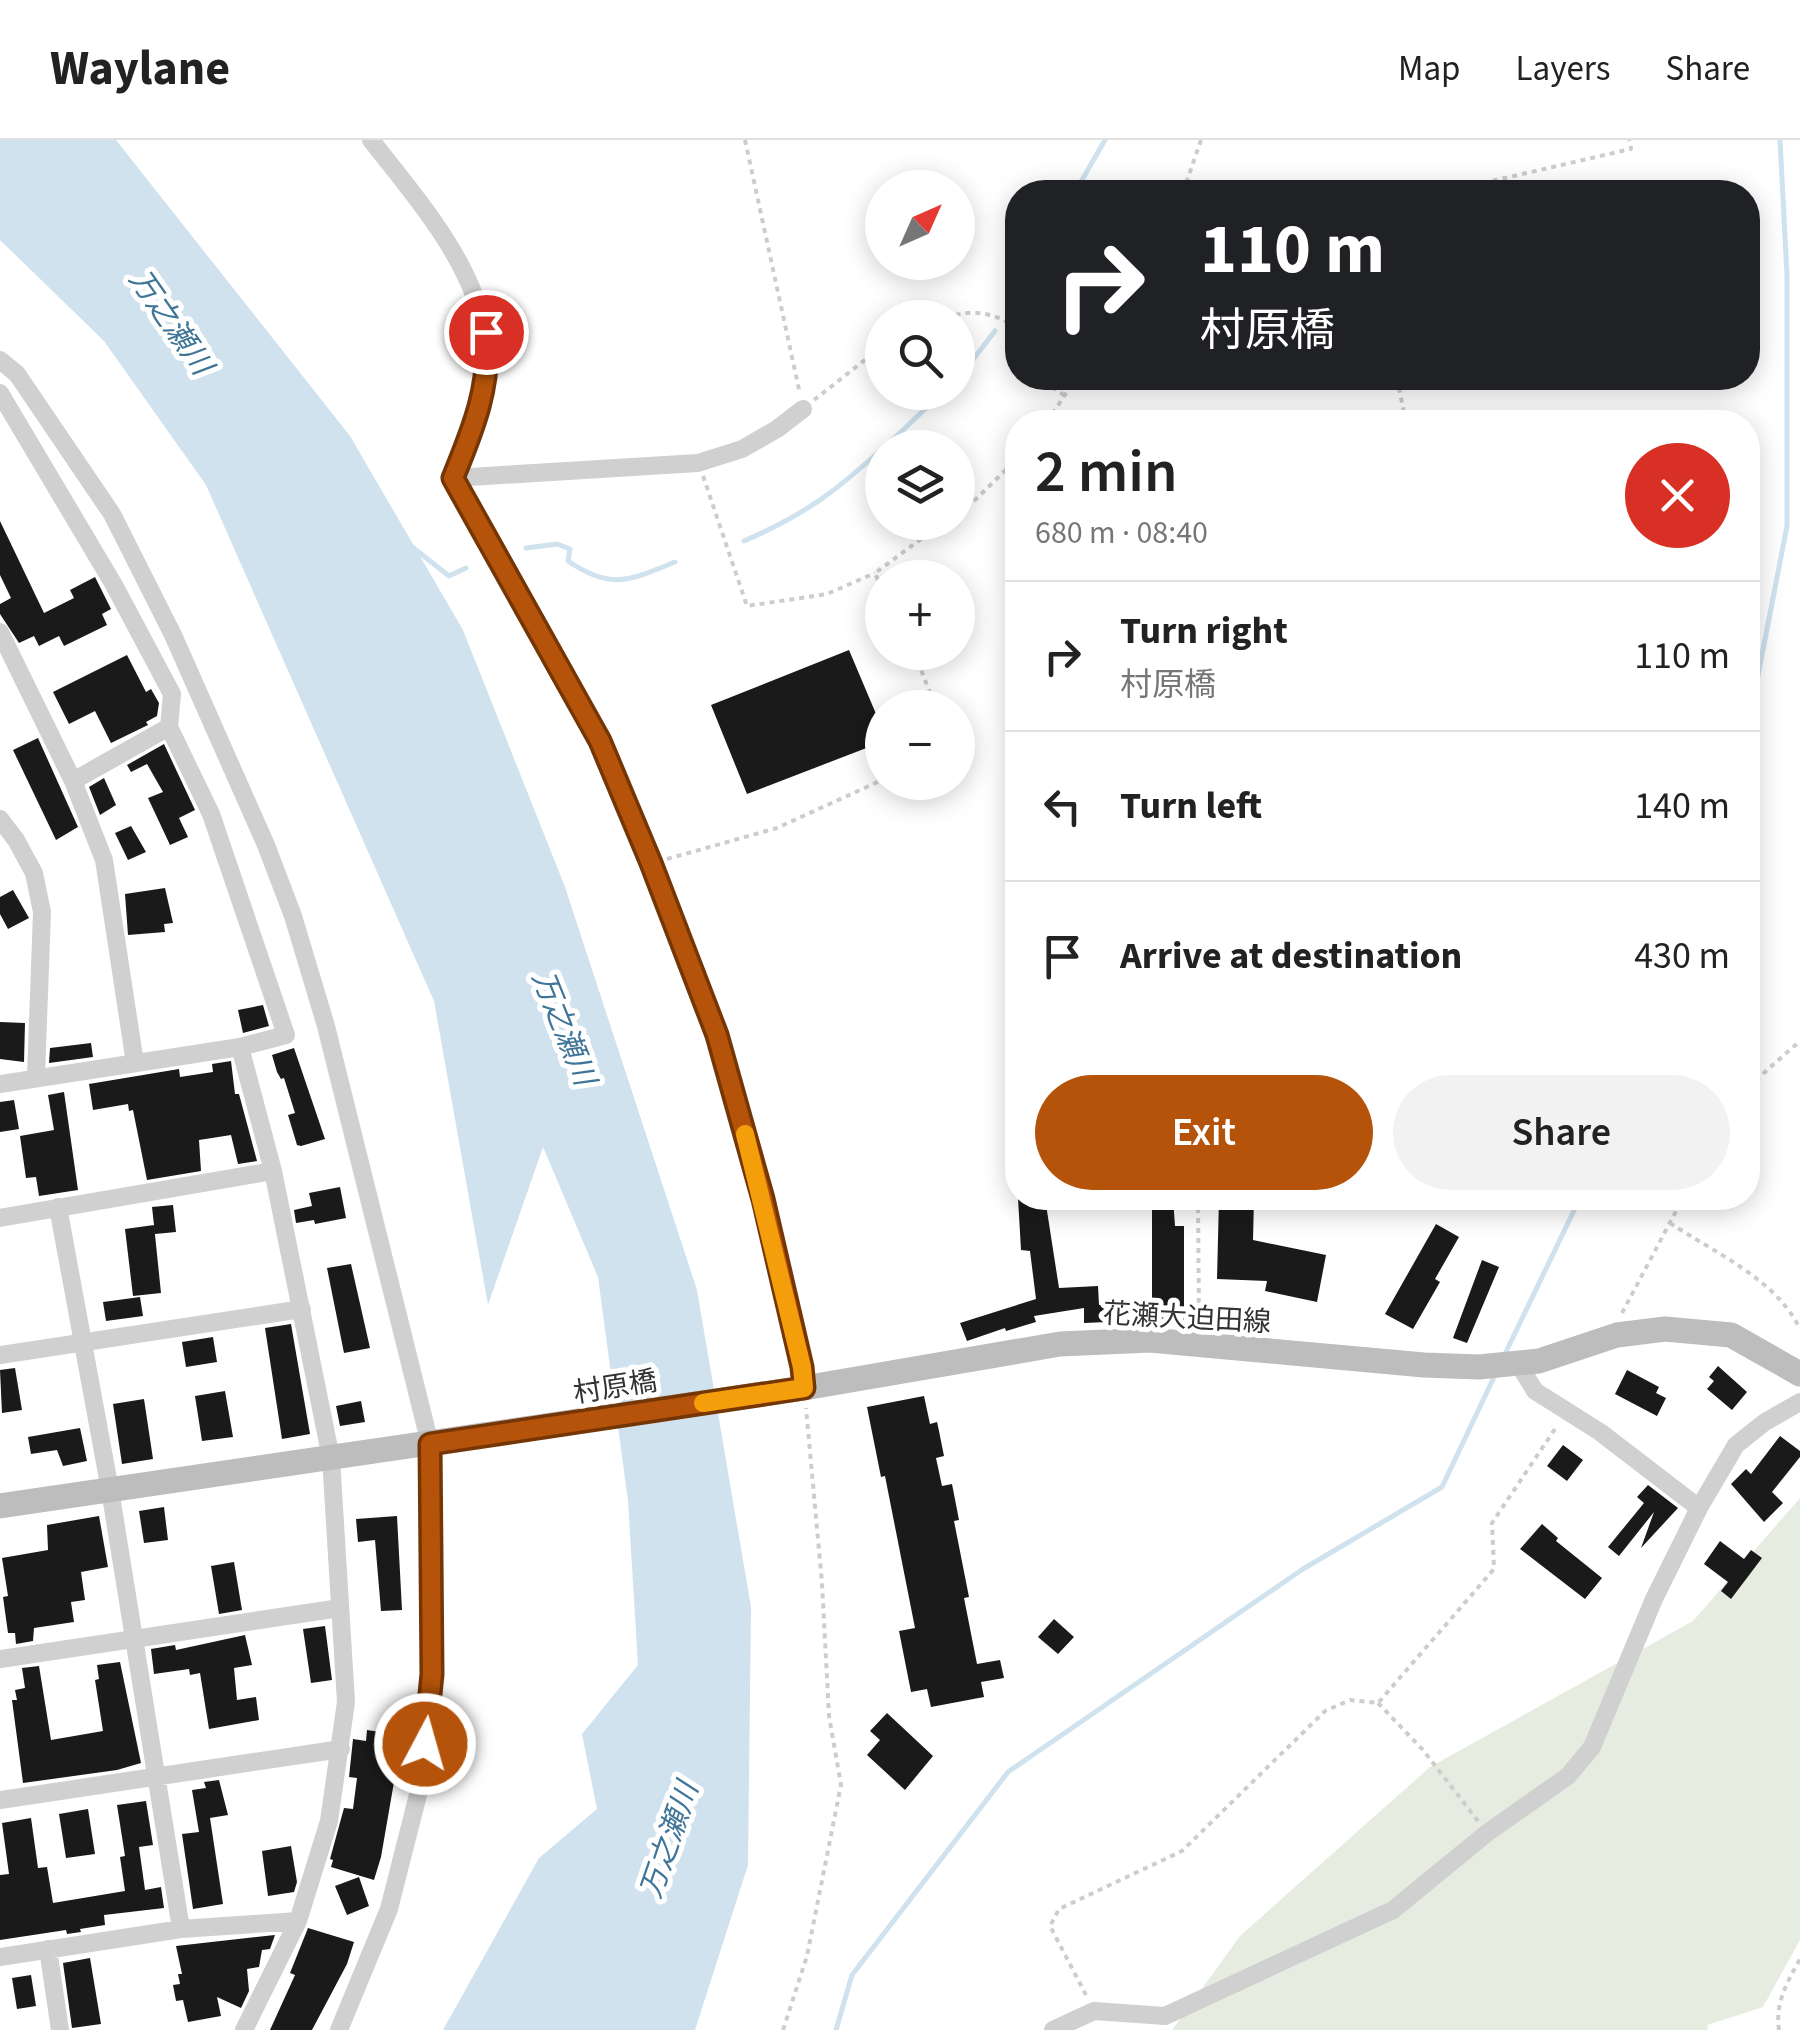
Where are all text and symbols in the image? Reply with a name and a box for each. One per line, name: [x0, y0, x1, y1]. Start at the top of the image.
text: Waylane: [50, 35, 230, 103]
text: Map: [1398, 44, 1461, 94]
text: Layers: [1516, 44, 1610, 94]
text: Share: [1665, 44, 1750, 94]
north arrow: [865, 170, 975, 280]
map controls: [865, 170, 975, 800]
text: 110 m: [1200, 200, 1385, 300]
icon: right: [1035, 220, 1165, 350]
water label: 万之瀬川: [119, 261, 224, 386]
pin: [444, 290, 529, 375]
text: 村原橋: [1200, 299, 1335, 363]
button: search: [865, 300, 975, 410]
icon: arrive: [459, 305, 514, 360]
button: layers: [865, 430, 975, 540]
text: 2 min: [1035, 430, 1178, 515]
button: close: [1625, 443, 1730, 548]
text: 680 m · 08:40: [1035, 510, 1208, 556]
button: +: [865, 560, 975, 670]
text: Turn right: [1120, 604, 1288, 658]
icon: right: [1035, 629, 1090, 684]
text: 110 m: [1634, 629, 1730, 683]
text: 村原橋: [1120, 662, 1216, 708]
button: −: [865, 690, 975, 800]
icon: left: [1035, 779, 1090, 834]
text: Turn left: [1120, 779, 1262, 833]
text: 140 m: [1634, 779, 1730, 833]
icon: arrive: [1035, 929, 1090, 984]
text: Arrive at destination: [1120, 929, 1462, 983]
text: 430 m: [1634, 929, 1730, 983]
water label: 万之瀬川: [521, 965, 607, 1095]
button: Exit: [1035, 1075, 1373, 1190]
button: Share: [1393, 1075, 1730, 1190]
street label: 花瀬大迫田線: [1102, 1294, 1272, 1342]
street label: 村原橋: [571, 1361, 660, 1413]
position arrow: [373, 1692, 477, 1796]
water label: 万之瀬川: [630, 1774, 710, 1904]

